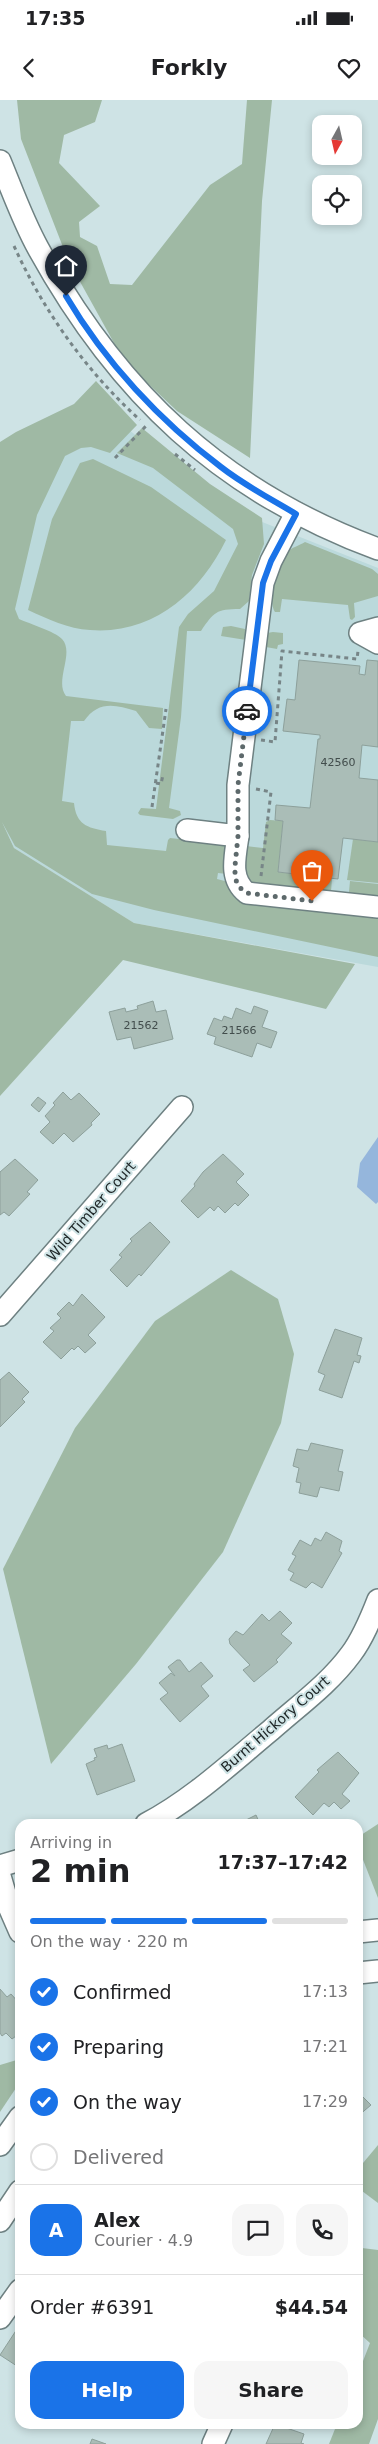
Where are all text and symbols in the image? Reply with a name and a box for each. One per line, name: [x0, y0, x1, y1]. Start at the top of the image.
text: 17:35: [25, 7, 85, 29]
icon: back: [15, 54, 43, 82]
icon: heart: [335, 54, 363, 82]
text: Forkly: [151, 55, 227, 80]
north arrow: [312, 115, 362, 165]
map controls: [312, 115, 362, 225]
button: locate: [312, 175, 362, 225]
pin: [45, 245, 87, 296]
icon: home: [52, 252, 80, 280]
courier: [222, 686, 272, 736]
icon: car: [233, 697, 261, 725]
house number: 42560: [321, 756, 356, 769]
pin: [291, 850, 333, 901]
icon: bag: [298, 857, 326, 885]
house number: 21562: [124, 1019, 159, 1032]
house number: 21566: [222, 1024, 257, 1037]
street label: Wild Timber Court: [43, 1158, 139, 1264]
street label: Burnt Hickory Court: [218, 1672, 333, 1775]
text: Arriving in: [30, 1833, 112, 1852]
text: 17:37–17:42: [218, 1851, 348, 1873]
text: 2 min: [30, 1852, 131, 1890]
text: On the way · 220 m: [30, 1932, 188, 1951]
icon: check: [30, 1978, 58, 2006]
text: Confirmed: [73, 1981, 172, 2003]
text: 17:13: [302, 1982, 348, 2001]
icon: check: [30, 2033, 58, 2061]
text: Preparing: [73, 2036, 164, 2058]
text: 17:21: [302, 2037, 348, 2056]
icon: check: [30, 2088, 58, 2116]
text: On the way: [73, 2091, 182, 2113]
text: 17:29: [302, 2092, 348, 2111]
text: Delivered: [73, 2146, 164, 2168]
button: chat: [232, 2204, 284, 2256]
button: phone: [296, 2204, 348, 2256]
text: Alex: [94, 2209, 140, 2231]
text: A: [49, 2219, 63, 2241]
text: Courier · 4.9: [94, 2231, 193, 2250]
text: Order #6391: [30, 2296, 154, 2318]
text: $44.54: [275, 2296, 348, 2318]
button: Help: [30, 2361, 184, 2419]
button: Share: [194, 2361, 348, 2419]

